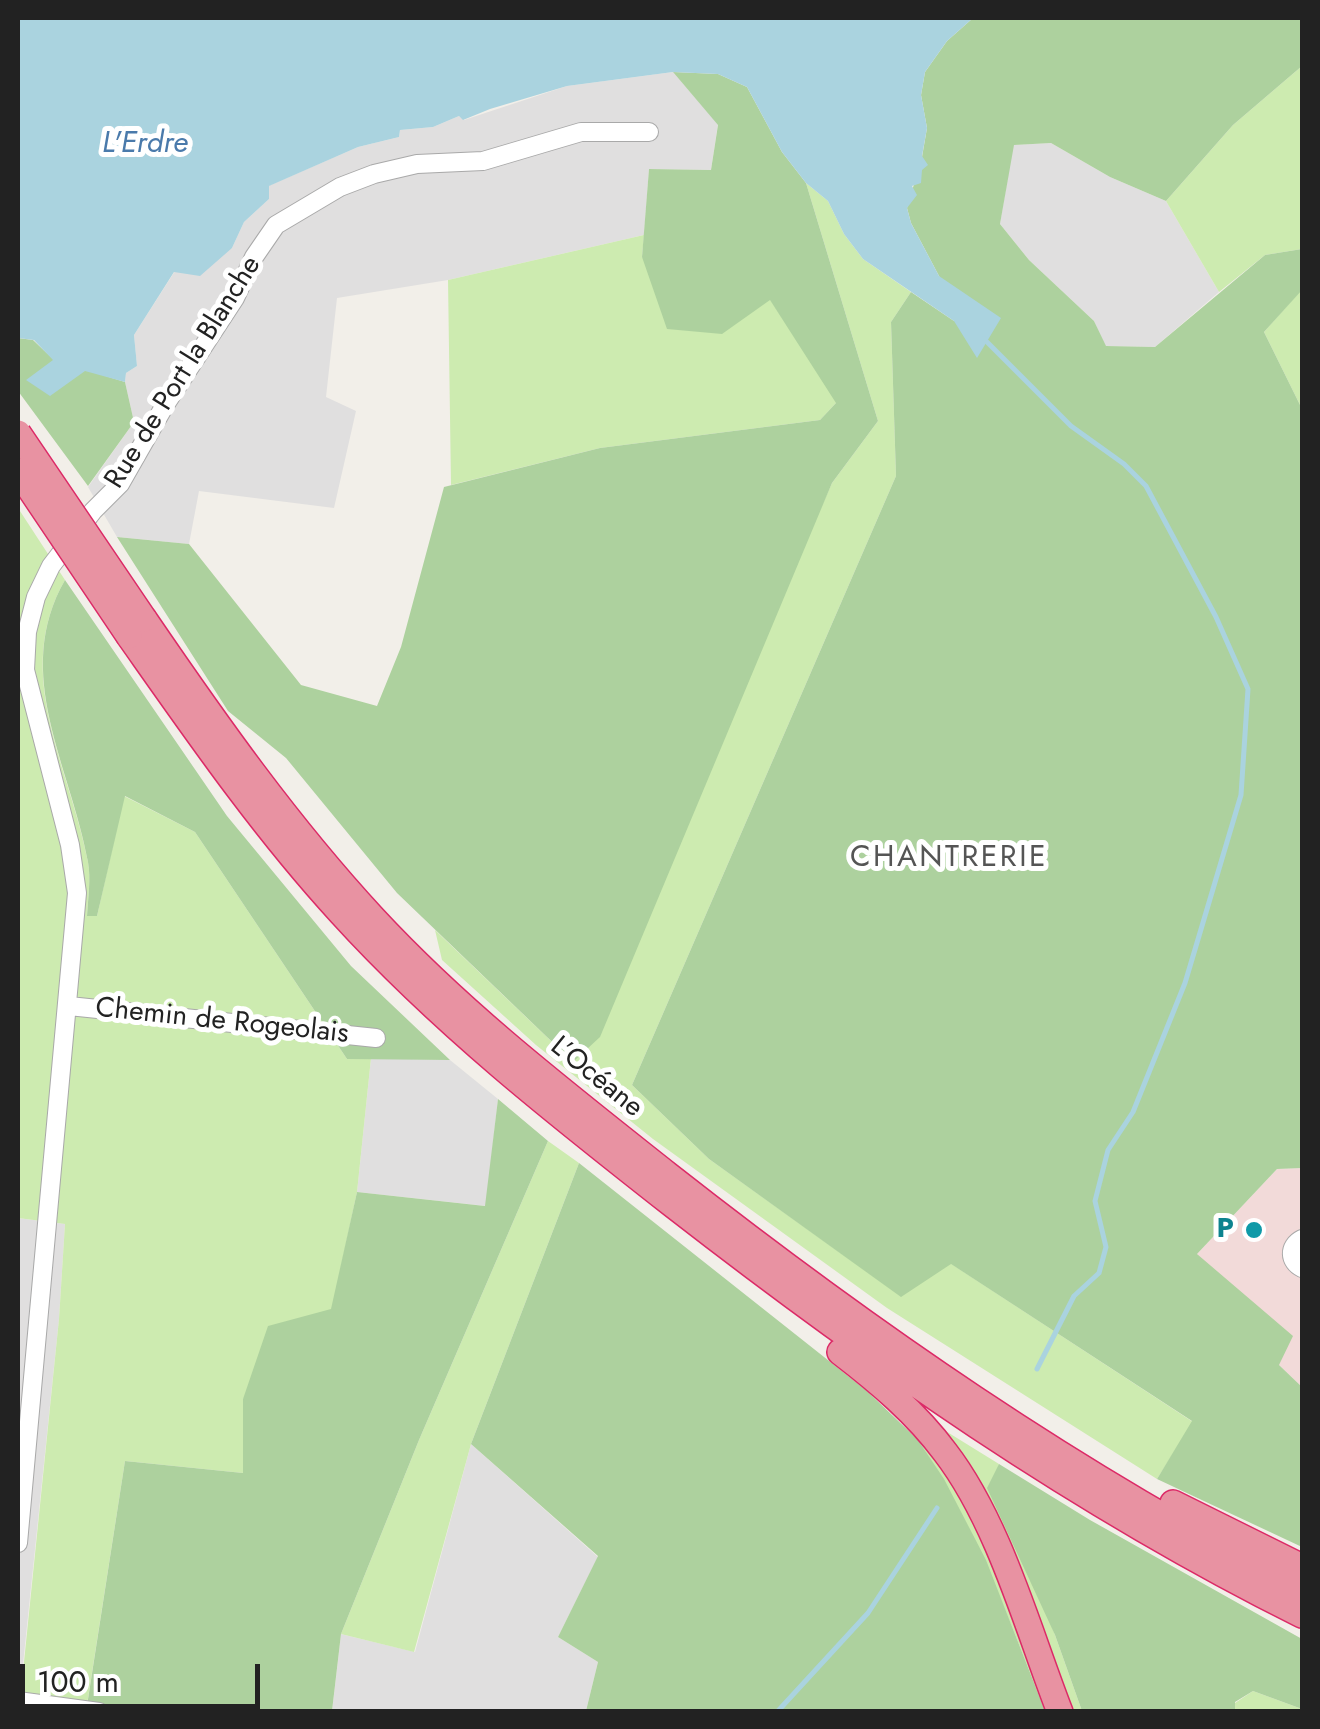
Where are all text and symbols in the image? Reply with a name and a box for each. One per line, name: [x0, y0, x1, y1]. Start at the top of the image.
water label: L'Erdre: [102, 127, 188, 163]
street label: Rue de Port la Blanche: [99, 251, 269, 495]
district label: CHANTRERIE: [850, 841, 1048, 877]
street label: Chemin de Rogeolais: [94, 992, 350, 1052]
street label: L’Océane: [543, 1031, 649, 1125]
place label: P: [1217, 1213, 1234, 1247]
marker: P: [1243, 1219, 1265, 1241]
scale bar: [25, 1644, 265, 1706]
text: 100 m: [37, 1660, 119, 1703]

